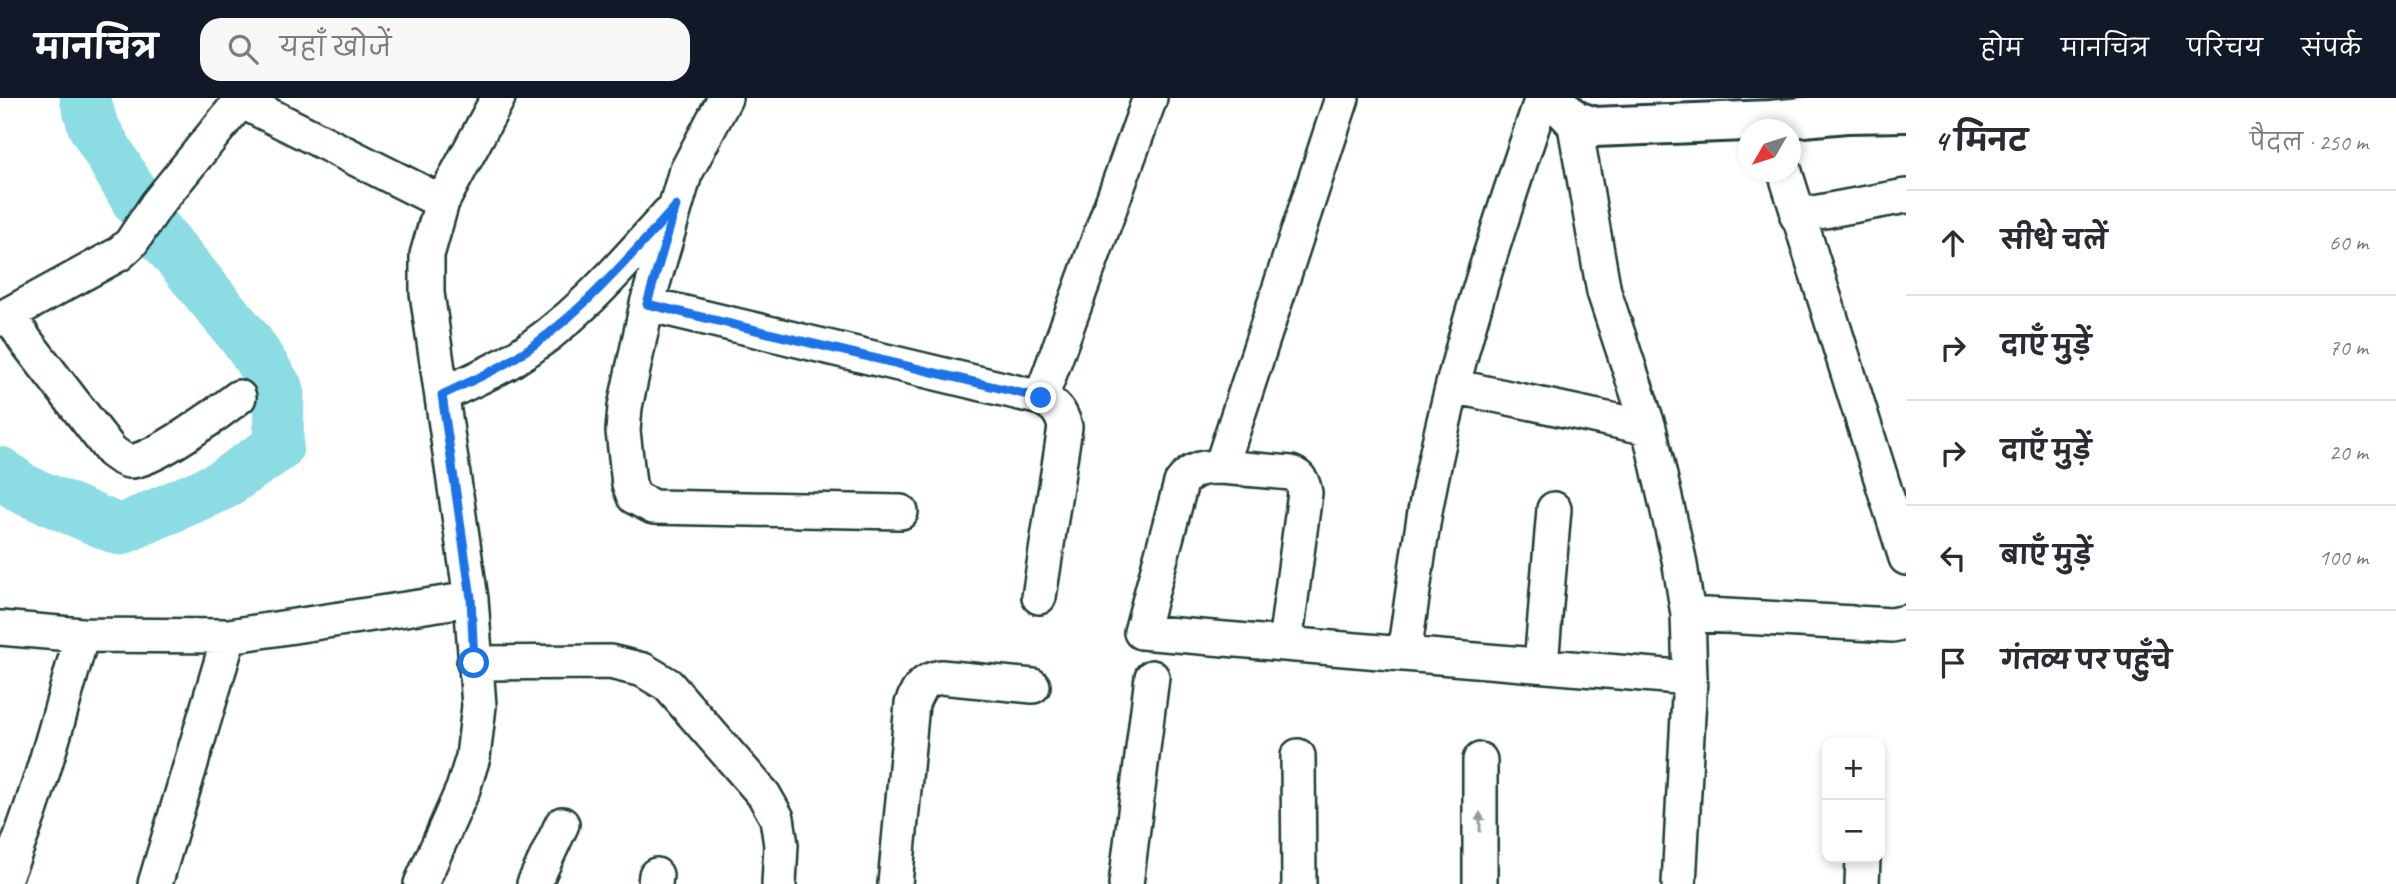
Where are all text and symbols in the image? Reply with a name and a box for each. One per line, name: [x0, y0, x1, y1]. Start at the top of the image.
search box: [200, 18, 690, 81]
text: मानचित्र: [35, 26, 158, 68]
icon: search: [224, 30, 262, 68]
text: यहाँ खोजें: [280, 31, 391, 64]
text: होम: [1980, 33, 2023, 63]
text: मानचित्र: [2061, 33, 2149, 63]
text: परिचय: [2187, 33, 2263, 63]
text: संपर्क: [2301, 33, 2361, 63]
north arrow: [1738, 119, 1801, 182]
text: 4 मिनट: [1934, 122, 2028, 160]
text: पैदल · 250 m: [2250, 128, 2368, 157]
icon: ahead: [1934, 224, 1972, 262]
text: सीधे चलें: [2001, 224, 2107, 257]
text: 60 m: [2329, 228, 2368, 257]
icon: right: [1934, 329, 1972, 367]
text: दाएँ मुड़ें: [2001, 329, 2091, 362]
text: 70 m: [2329, 333, 2368, 362]
route end: [1025, 382, 1056, 413]
icon: right: [1934, 434, 1972, 472]
text: दाएँ मुड़ें: [2001, 434, 2091, 467]
text: 20 m: [2329, 438, 2368, 467]
icon: left: [1934, 539, 1972, 577]
text: बाएँ मुड़ें: [2001, 539, 2092, 572]
text: 100 m: [2319, 543, 2368, 572]
icon: arrive: [1934, 644, 1972, 682]
text: गंतव्य पर पहुँचे: [2001, 644, 2172, 677]
route start: [458, 647, 489, 678]
map controls: [1822, 737, 1885, 863]
button: +: [1822, 737, 1885, 800]
button: −: [1822, 800, 1885, 863]
one-way arrow: [1474, 811, 1486, 833]

